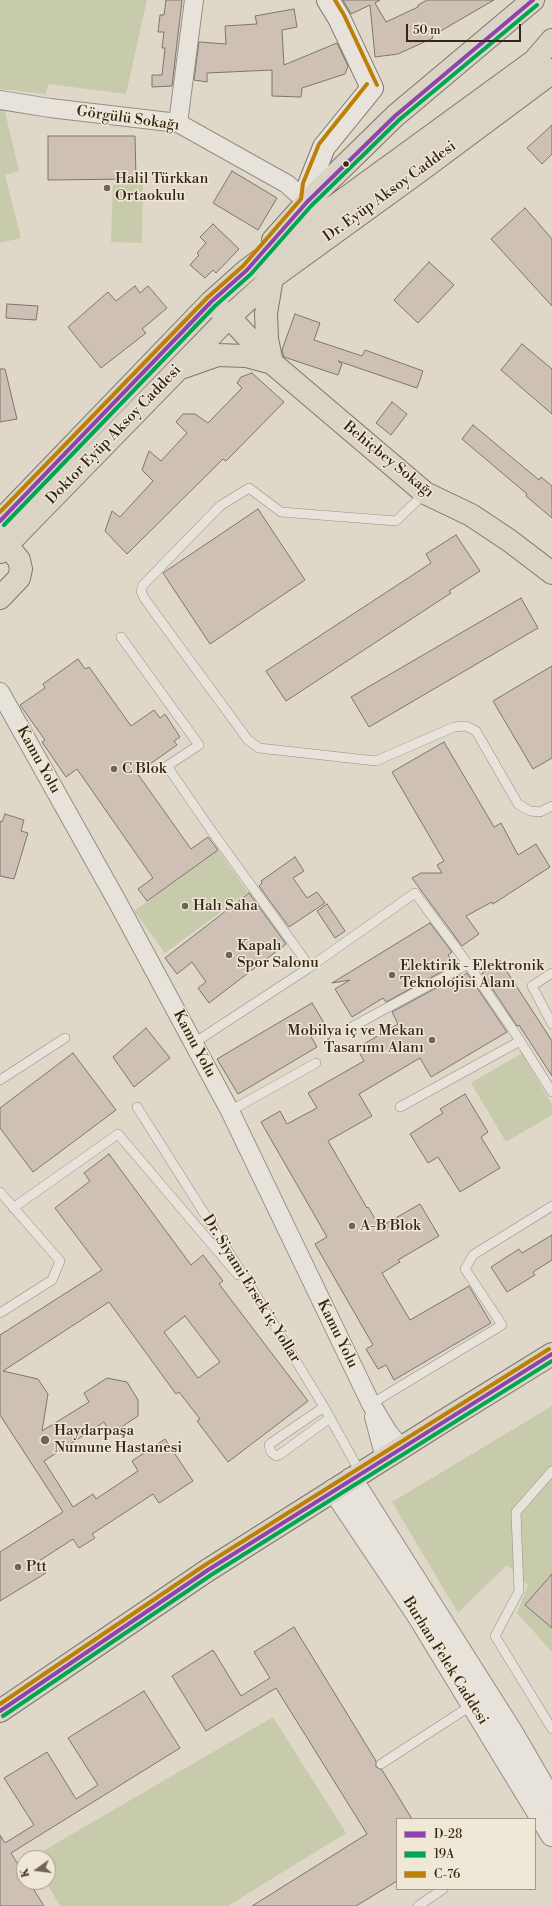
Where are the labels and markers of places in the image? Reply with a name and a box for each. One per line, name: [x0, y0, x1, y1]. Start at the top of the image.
unlabelled marker: [341, 159, 351, 169]
place label: Halil Türkkan Ortaokulu: [115, 170, 208, 205]
marker: Halil Türkkan Ortaokulu: [102, 183, 112, 193]
place label: C Blok: [122, 760, 167, 778]
marker: C Blok: [109, 764, 119, 774]
place label: Halı Saha: [193, 897, 258, 915]
marker: Halı Saha: [180, 901, 190, 911]
place label: Kapalı Spor Salonu: [237, 937, 319, 972]
marker: Kapalı Spor Salonu: [224, 950, 234, 960]
place label: Elektirik - Elektronik Teknolojisi Alanı: [400, 957, 544, 992]
marker: Elektirik - Elektronik Teknolojisi Alanı: [387, 970, 397, 980]
place label: Mobilya iç ve Mekan Tasarımı Alanı: [287, 1022, 424, 1057]
marker: Mobilya iç ve Mekan Tasarımı Alanı: [427, 1035, 437, 1045]
place label: A-B Blok: [360, 1217, 421, 1235]
marker: A-B Blok: [347, 1221, 357, 1231]
place label: Haydarpaşa Numune Hastanesi: [54, 1422, 182, 1457]
marker: Haydarpaşa Numune Hastanesi: [39, 1434, 51, 1446]
place label: Ptt: [26, 1558, 47, 1576]
marker: Ptt: [13, 1562, 23, 1572]

